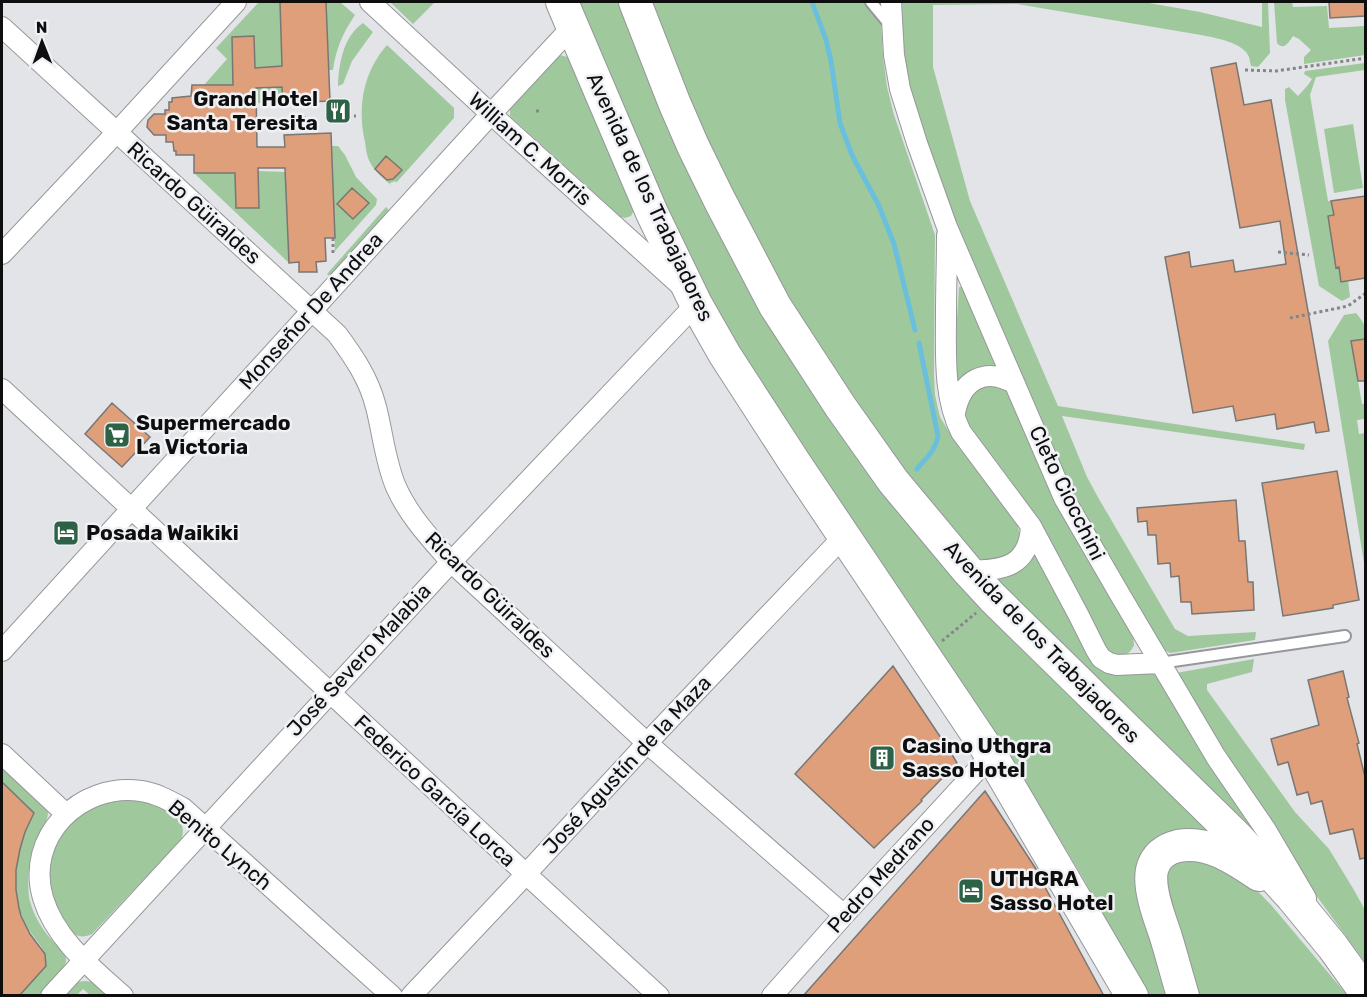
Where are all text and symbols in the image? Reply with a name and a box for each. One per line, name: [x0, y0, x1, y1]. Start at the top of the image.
north arrow: [12, 12, 72, 72]
text: N: [36, 18, 48, 37]
street label: Avenida de los Trabajadores: [582, 69, 719, 325]
place label: Grand Hotel Santa Teresita: [167, 86, 318, 135]
street label: William C. Morris: [464, 87, 597, 211]
restaurant icon: Grand Hotel Santa Teresita: [323, 96, 353, 126]
street label: Ricardo Güiraldes: [122, 136, 266, 269]
street label: Monseñor De Andrea: [234, 227, 388, 394]
place label: Supermercado La Victoria: [136, 410, 291, 459]
supermarket icon: Supermercado La Victoria: [102, 420, 132, 450]
street label: Cleto Ciocchini: [1024, 422, 1111, 564]
hotel icon: Posada Waikiki: [51, 518, 81, 548]
place label: Posada Waikiki: [86, 520, 239, 545]
street label: Ricardo Güiraldes: [420, 526, 561, 663]
street label: Avenida de los Trabajadores: [939, 535, 1146, 748]
street label: José Severo Malabia: [281, 578, 436, 741]
street label: José Agustín de la Maza: [537, 670, 716, 859]
street label: Federico García Lorca: [349, 709, 521, 872]
place label: Casino Uthgra Sasso Hotel: [902, 733, 1051, 782]
building icon: Casino Uthgra Sasso Hotel: [867, 743, 897, 773]
street label: Benito Lynch: [163, 794, 277, 895]
street label: Pedro Medrano: [822, 811, 939, 938]
place label: UTHGRA Sasso Hotel: [990, 866, 1114, 915]
hotel icon: UTHGRA Sasso Hotel: [956, 876, 986, 906]

